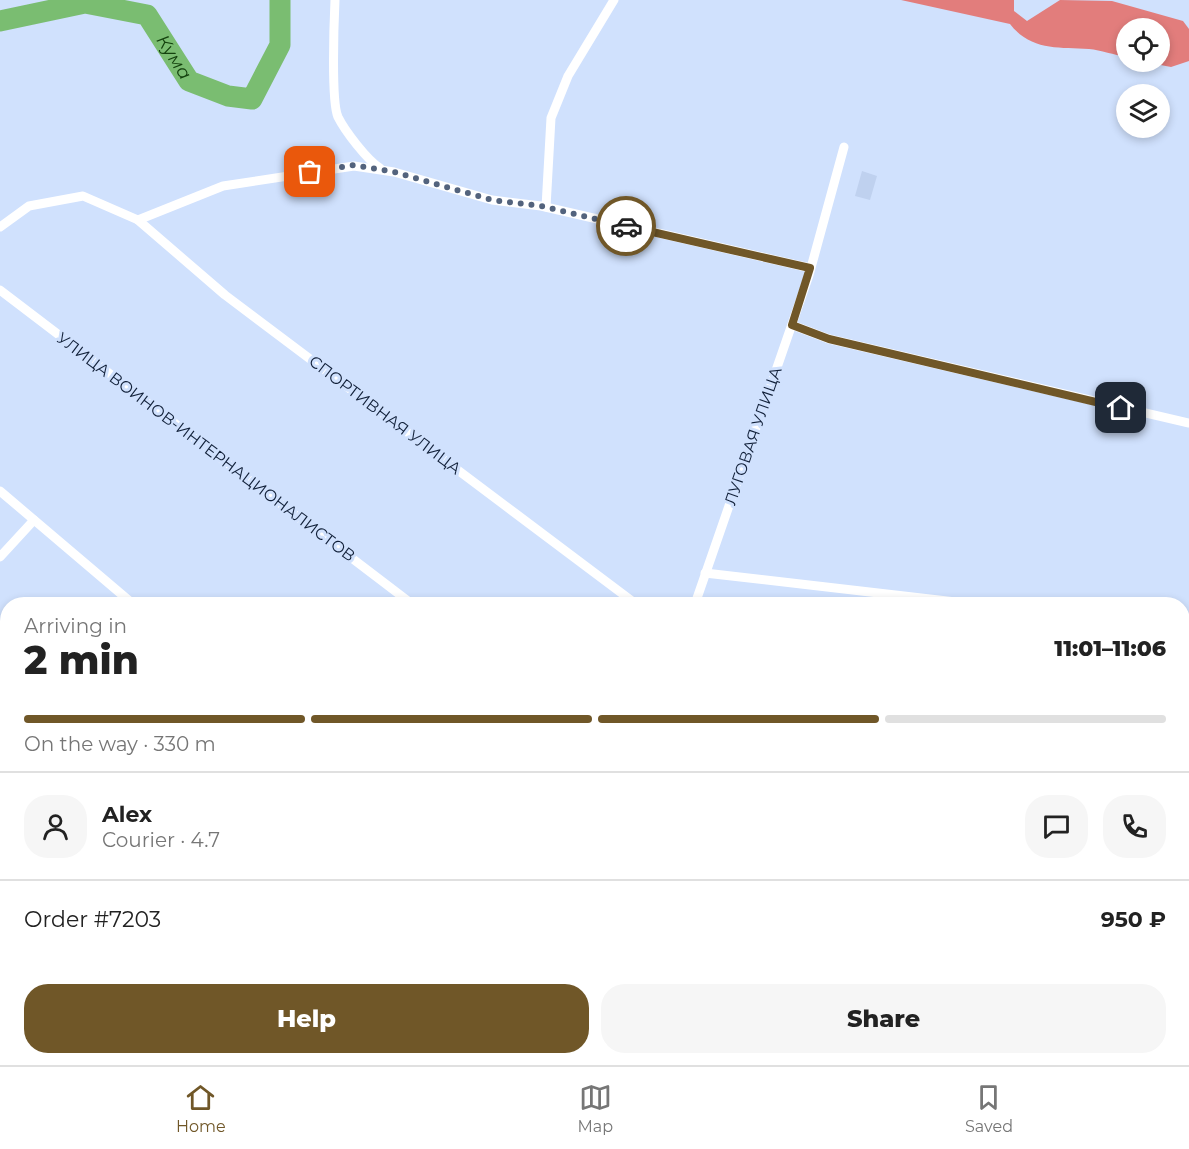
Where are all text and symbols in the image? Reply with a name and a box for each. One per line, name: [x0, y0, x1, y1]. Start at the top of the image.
map controls: [1116, 18, 1170, 138]
button: locate: [1116, 18, 1170, 72]
water label: Кума: [151, 31, 196, 84]
button: layers: [1116, 84, 1170, 138]
pin: [284, 146, 335, 197]
icon: bag: [293, 155, 326, 188]
courier: [596, 196, 656, 256]
icon: car: [610, 210, 643, 243]
street label: УЛИЦА ВОИНОВ-ИНТЕРНАЦИОНАЛИСТОВ: [53, 328, 359, 566]
street label: СПОРТИВНАЯ УЛИЦА: [305, 352, 465, 478]
street label: ЛУГОВАЯ УЛИЦА: [720, 364, 786, 508]
pin: [1095, 382, 1146, 433]
icon: home: [1104, 391, 1137, 424]
text: Arriving in: [24, 614, 127, 638]
text: 11:01–11:06: [1054, 635, 1166, 662]
text: 2 min: [24, 636, 139, 684]
text: On the way · 330 m: [24, 732, 216, 756]
button: person: [24, 795, 87, 858]
button: chat: [1025, 795, 1088, 858]
button: phone: [1103, 795, 1166, 858]
text: Alex: [102, 801, 152, 828]
text: Courier · 4.7: [102, 828, 220, 852]
text: Order #7203: [24, 906, 161, 933]
text: 950 ₽: [1101, 906, 1166, 933]
button: Help: [24, 984, 589, 1053]
button: Share: [601, 984, 1166, 1053]
tab: Home: [176, 1081, 226, 1136]
tab: Map: [578, 1081, 613, 1136]
tab: Saved: [965, 1081, 1013, 1136]

